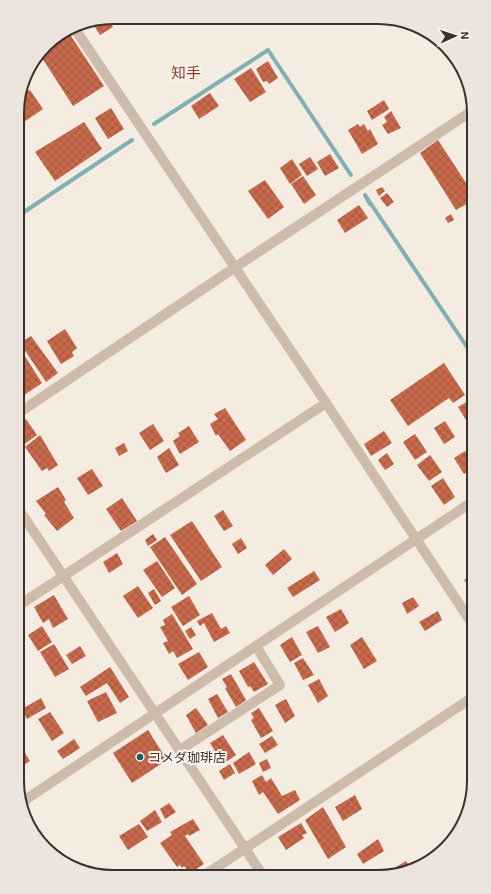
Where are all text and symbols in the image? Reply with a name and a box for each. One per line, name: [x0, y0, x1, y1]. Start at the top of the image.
north arrow: [435, 16, 475, 56]
text: N: [459, 31, 472, 40]
district label: 知手: [171, 63, 201, 81]
place label: コメダ珈琲店: [148, 749, 226, 765]
marker: コメダ珈琲店: [135, 752, 145, 762]

